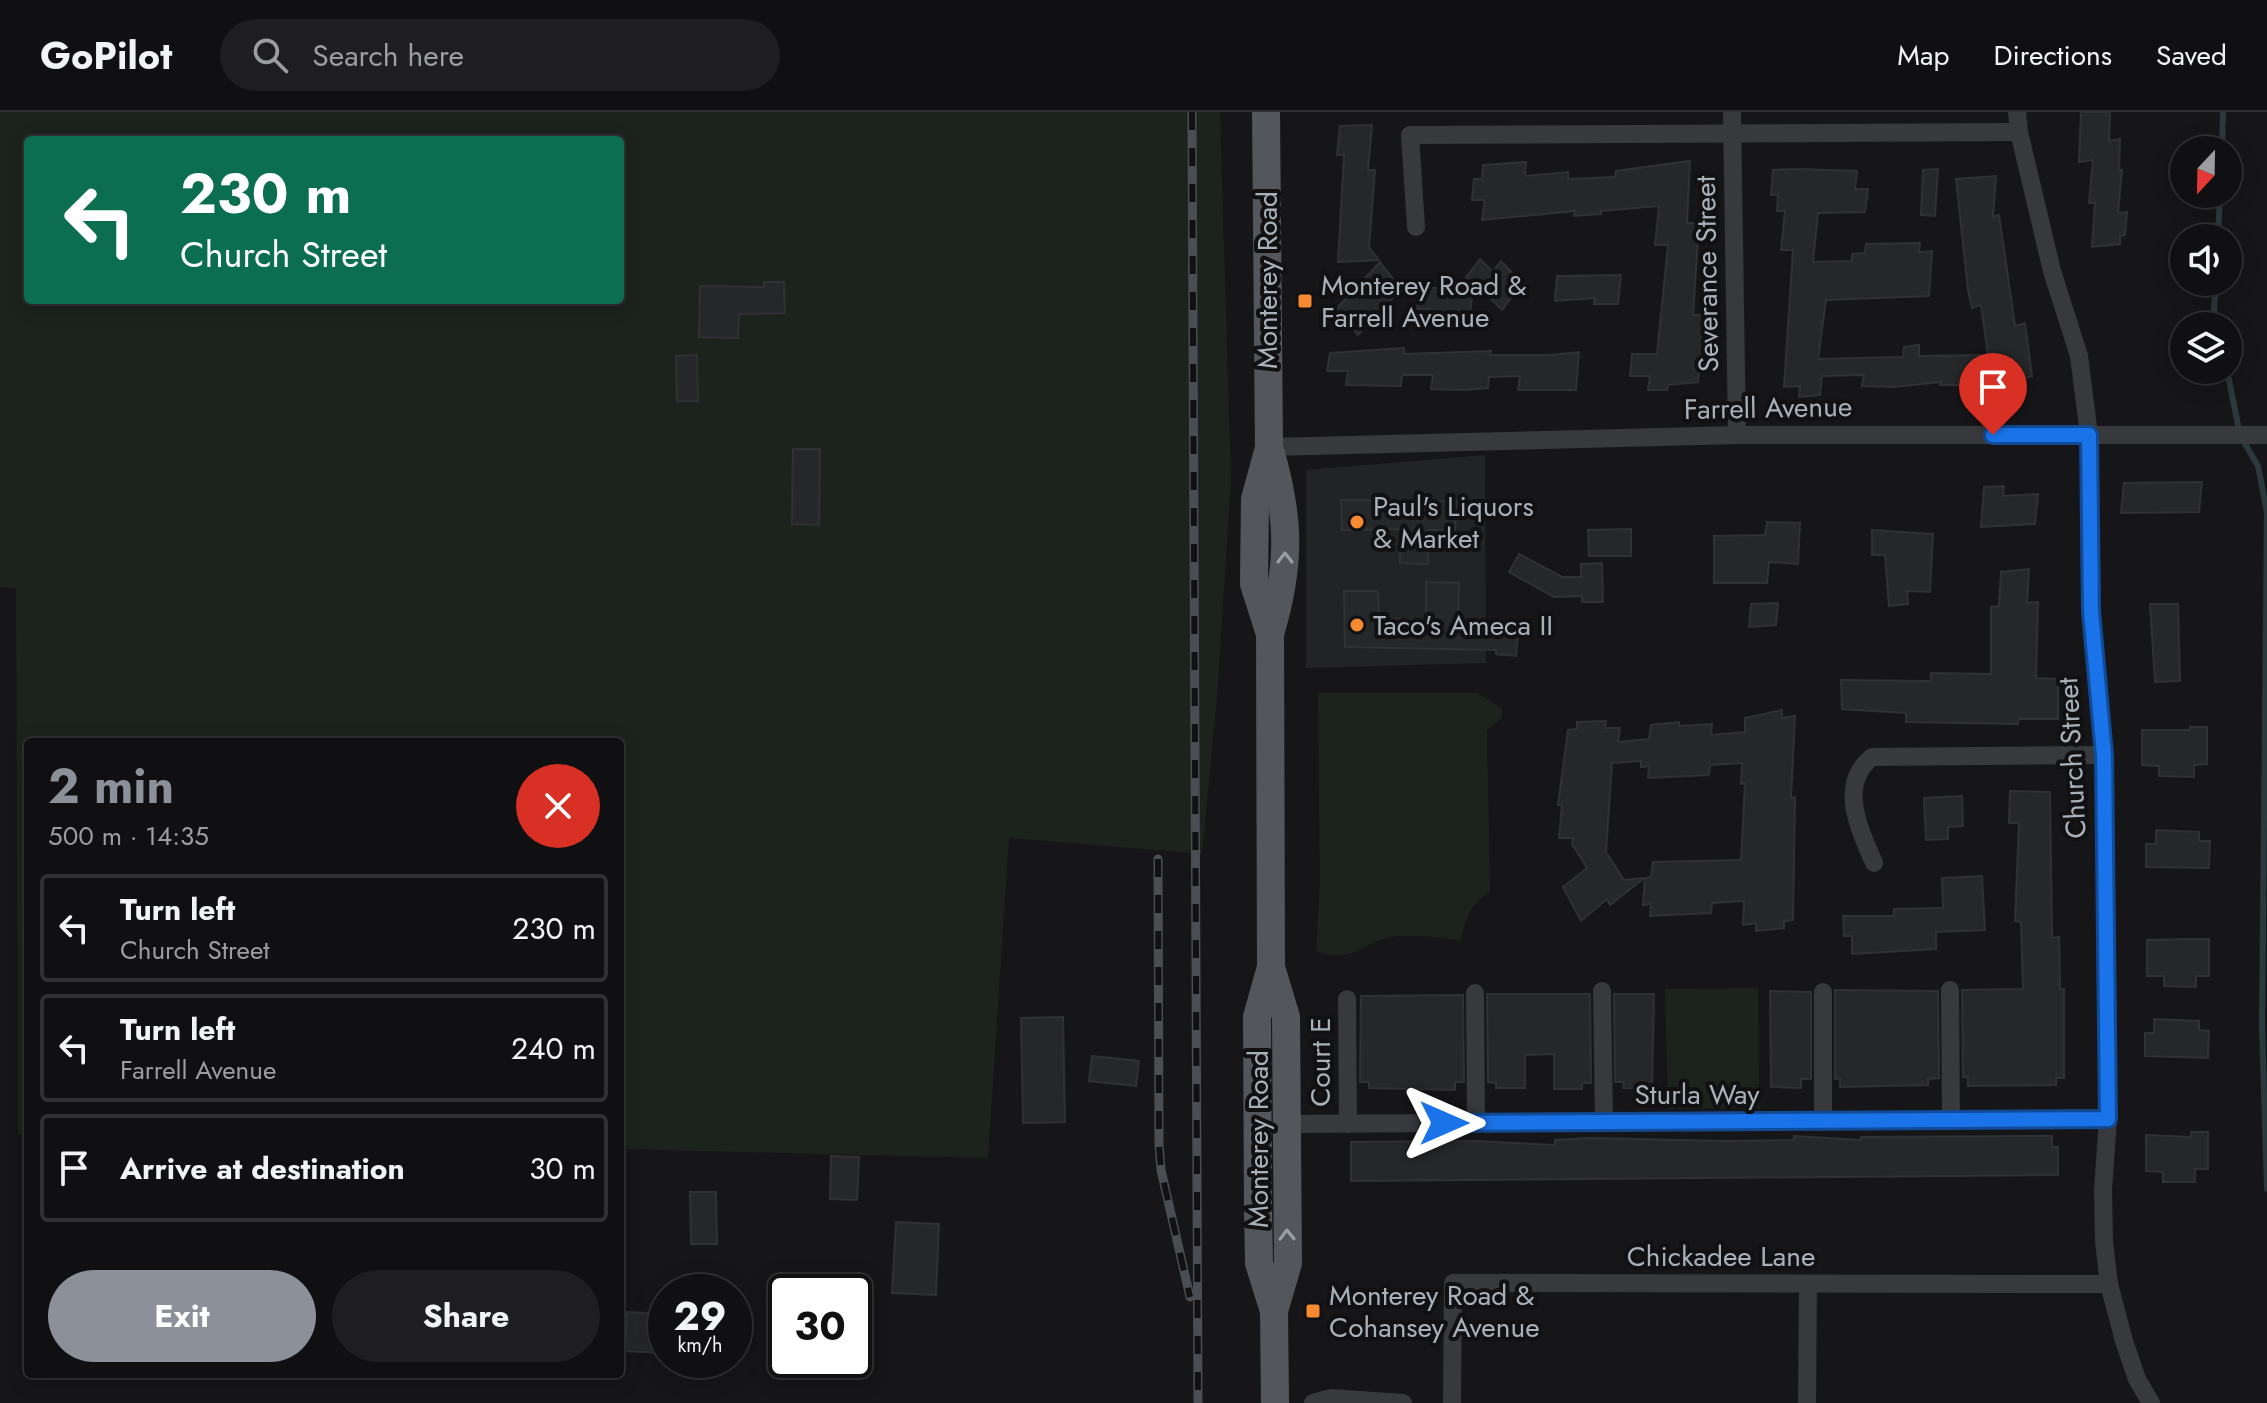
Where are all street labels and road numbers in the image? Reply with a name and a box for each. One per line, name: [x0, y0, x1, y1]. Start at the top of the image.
street label: Severance Street: [1685, 175, 1729, 373]
street label: Monterey Road: [1247, 191, 1288, 369]
street label: Farrell Avenue: [1683, 386, 1853, 430]
street label: Church Street: [2047, 676, 2097, 839]
street label: Court E: [1300, 1017, 1341, 1107]
street label: Monterey Road: [1238, 1050, 1279, 1228]
street label: Sturla Way: [1634, 1074, 1760, 1115]
street label: Chickadee Lane: [1627, 1236, 1815, 1277]

